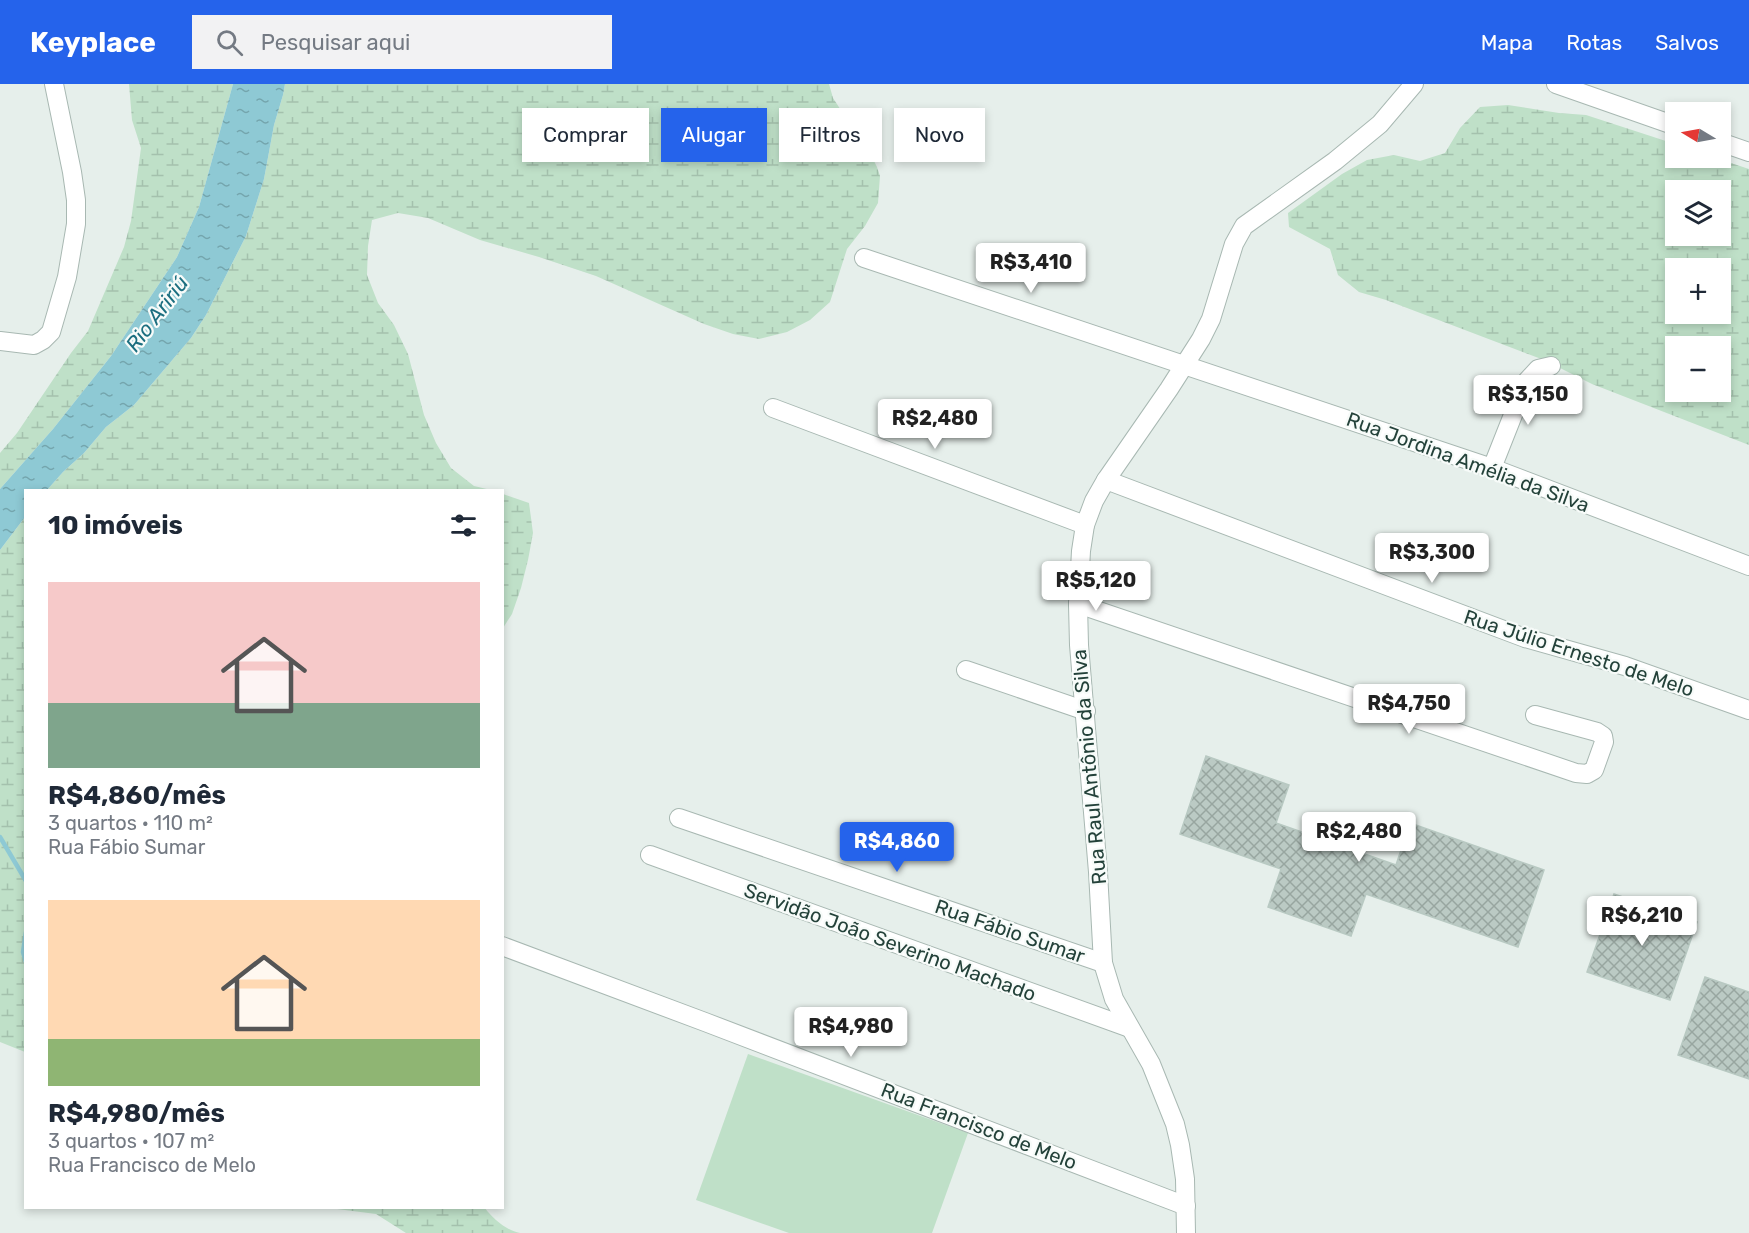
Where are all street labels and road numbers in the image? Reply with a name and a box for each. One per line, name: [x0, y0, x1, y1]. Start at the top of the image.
street label: Rua Jordina Amélia da Silva: [1343, 407, 1593, 517]
street label: Rua Júlio Ernesto de Melo: [1461, 604, 1697, 702]
street label: Rua Raul Antônio da Silva: [1067, 648, 1111, 886]
street label: Servidão João Severino Machado: [741, 878, 1039, 1006]
street label: Rua Fábio Sumar: [932, 894, 1089, 968]
street label: Rua Francisco de Melo: [878, 1078, 1080, 1174]

